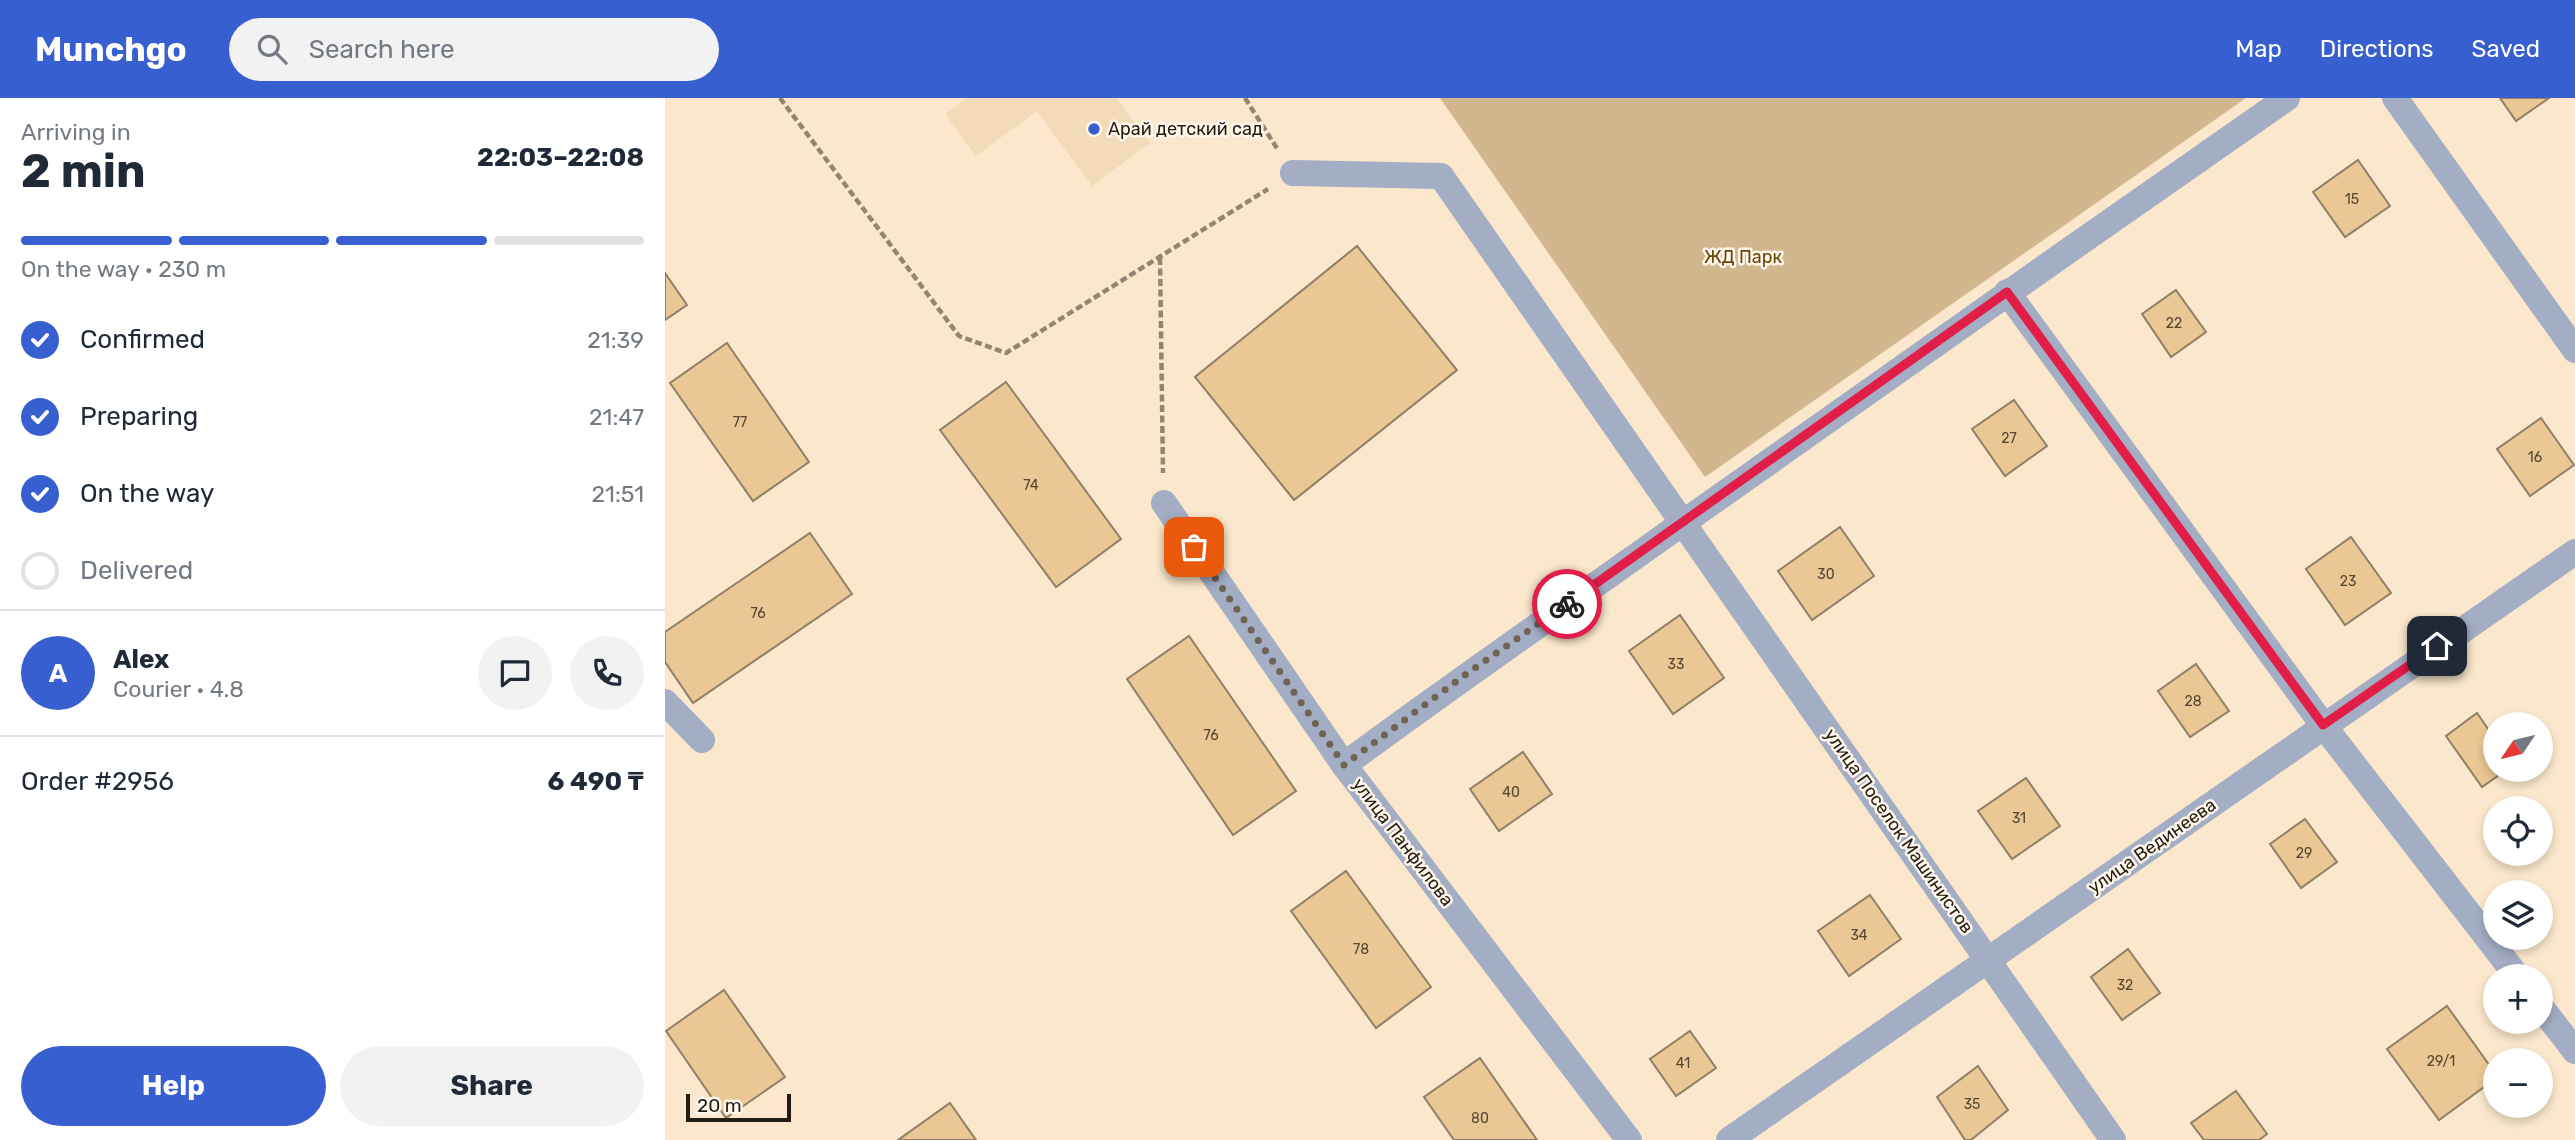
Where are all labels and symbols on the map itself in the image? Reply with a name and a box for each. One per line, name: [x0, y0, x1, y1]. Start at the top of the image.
place label: Арай детский сад: [1108, 118, 1263, 140]
marker: Арай детский сад: [1086, 121, 1102, 137]
house number: 15: [2345, 191, 2359, 208]
park label: ЖД Парк: [1704, 246, 1782, 268]
house number: 22: [2166, 315, 2182, 332]
house number: 77: [733, 414, 747, 431]
house number: 27: [2001, 430, 2017, 447]
house number: 16: [2528, 449, 2542, 466]
house number: 74: [1023, 477, 1039, 494]
pin: [1164, 517, 1224, 577]
house number: 30: [1817, 566, 1835, 583]
courier: [1532, 569, 1602, 639]
house number: 23: [2340, 573, 2356, 590]
house number: 76: [750, 605, 766, 622]
pin: [2407, 616, 2467, 676]
house number: 33: [1668, 656, 1684, 673]
house number: 28: [2184, 693, 2202, 710]
north arrow: [2483, 712, 2553, 782]
street label: улица Поселок Машинистов: [1820, 724, 1978, 938]
house number: 76: [1203, 727, 1219, 744]
street label: улица Панфилова: [1348, 774, 1458, 910]
house number: 40: [1502, 784, 1520, 801]
street label: улица Вединеева: [2084, 794, 2220, 898]
house number: 31: [2012, 810, 2026, 827]
house number: 29: [2296, 845, 2312, 862]
house number: 34: [1850, 927, 1868, 944]
house number: 78: [1353, 941, 1369, 958]
house number: 32: [2117, 977, 2133, 994]
house number: 29/1: [2427, 1053, 2455, 1070]
house number: 41: [1676, 1055, 1690, 1072]
scale bar: [686, 1091, 791, 1123]
house number: 35: [1964, 1096, 1980, 1113]
house number: 80: [1471, 1110, 1489, 1127]

